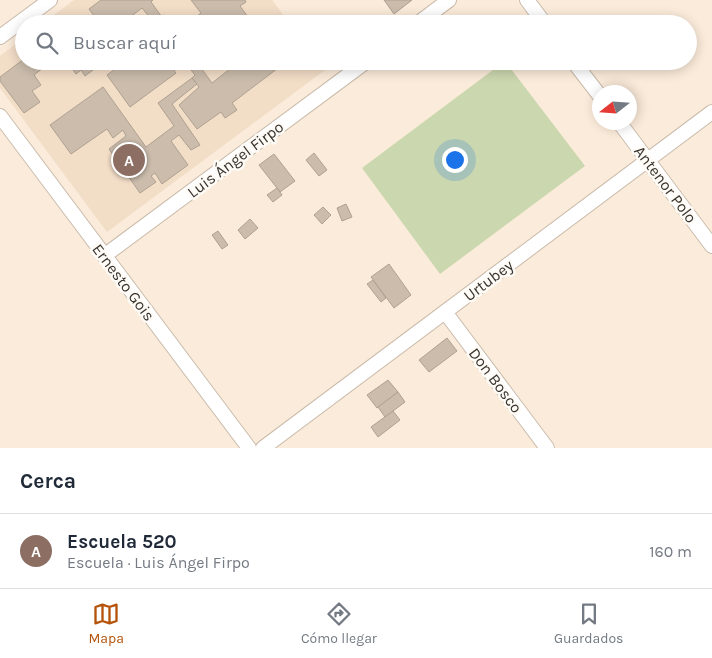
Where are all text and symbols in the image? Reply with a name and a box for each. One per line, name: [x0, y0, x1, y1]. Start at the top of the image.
search box: [15, 15, 697, 70]
icon: search: [33, 29, 61, 57]
text: Buscar aquí: [73, 32, 177, 54]
north arrow: [592, 85, 637, 130]
street label: Luis Ángel Firpo: [183, 117, 287, 202]
pin: A: [113, 141, 145, 179]
street label: Antenor Polo: [630, 142, 701, 227]
your location: [442, 147, 468, 173]
street label: Ernesto Gois: [88, 240, 159, 325]
street label: Urtubey: [460, 255, 517, 305]
street label: Don Bosco: [465, 344, 526, 417]
text: Cerca: [20, 469, 76, 493]
text: Escuela 520: [67, 531, 177, 553]
text: A: [31, 542, 41, 561]
text: 160 m: [649, 542, 692, 561]
text: Escuela · Luis Ángel Firpo: [67, 553, 250, 572]
tab: Mapa: [88, 600, 124, 647]
tab: Cómo llegar: [301, 600, 377, 647]
tab: Guardados: [554, 600, 623, 647]

